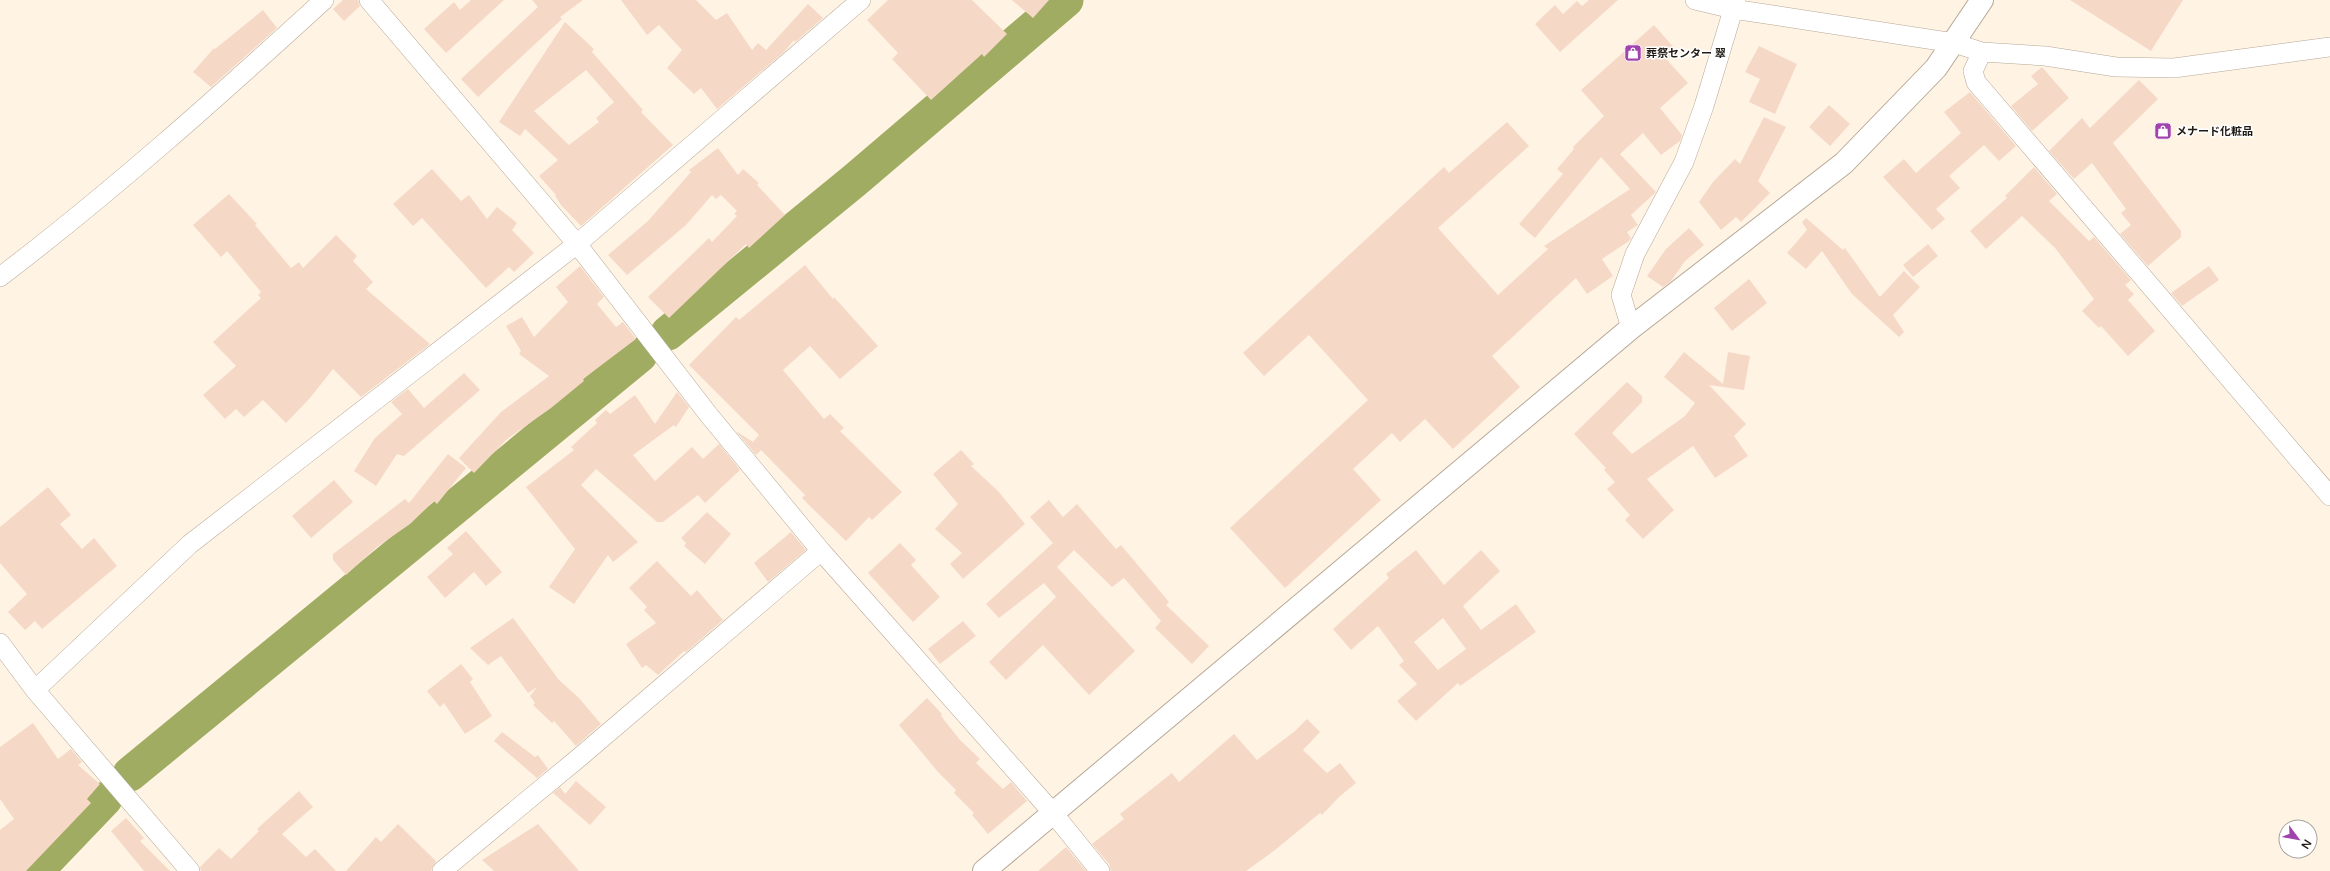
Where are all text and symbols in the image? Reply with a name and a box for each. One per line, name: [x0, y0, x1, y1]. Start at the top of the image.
shop icon: 葬祭センター 翠: [1623, 43, 1643, 63]
place label: 葬祭センター 翠: [1646, 47, 1726, 60]
shop icon: メナード化粧品: [2153, 121, 2173, 141]
place label: メナード化粧品: [2176, 125, 2253, 138]
north arrow: [2278, 819, 2318, 859]
text: N: [2298, 837, 2314, 851]

